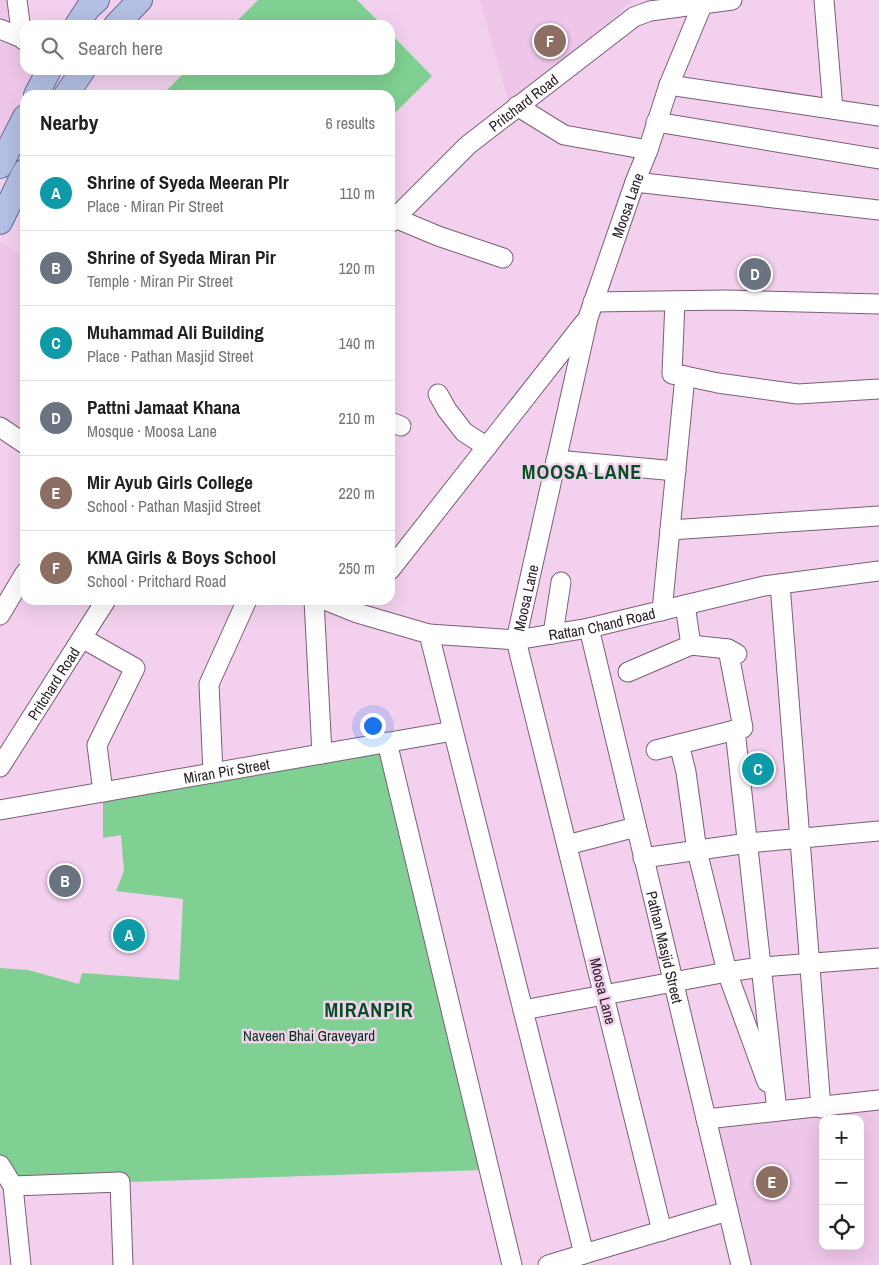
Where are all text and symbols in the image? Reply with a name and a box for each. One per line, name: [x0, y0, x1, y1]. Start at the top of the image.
search box: [20, 20, 395, 75]
pin: F: [534, 22, 566, 60]
icon: search: [38, 34, 66, 62]
text: Search here: [78, 35, 163, 61]
street label: Pritchard Road: [484, 69, 562, 136]
text: Nearby: [40, 108, 98, 137]
text: 6 results: [325, 112, 375, 134]
text: Shrine of Syeda Meeran PIr: [87, 169, 289, 195]
street label: Moosa Lane: [606, 169, 648, 241]
text: A: [51, 182, 61, 204]
text: 110 m: [339, 182, 375, 204]
text: Place · Miran Pir Street: [87, 195, 223, 217]
text: Shrine of Syeda Miran Pir: [87, 244, 276, 270]
pin: D: [739, 255, 771, 293]
text: B: [51, 257, 61, 279]
text: 120 m: [339, 257, 375, 279]
text: Temple · Miran Pir Street: [87, 270, 233, 292]
text: Muhammad Ali Building: [87, 319, 264, 345]
text: C: [51, 332, 61, 354]
text: 140 m: [339, 332, 375, 354]
text: Place · Pathan Masjid Street: [87, 345, 253, 367]
text: Pattni Jamaat Khana: [87, 394, 240, 420]
text: D: [51, 407, 61, 429]
text: 210 m: [339, 407, 375, 429]
text: Mosque · Moosa Lane: [87, 420, 217, 442]
district label: MOOSA LANE: [522, 458, 642, 485]
text: Mir Ayub Girls College: [87, 469, 253, 495]
text: E: [52, 482, 60, 504]
text: 220 m: [339, 482, 375, 504]
text: School · Pathan Masjid Street: [87, 495, 261, 517]
text: KMA Girls & Boys School: [87, 544, 276, 570]
text: F: [52, 557, 60, 579]
text: 250 m: [339, 557, 375, 579]
street label: Moosa Lane: [508, 562, 543, 633]
text: School · Pritchard Road: [87, 570, 226, 592]
street label: Rattan Chand Road: [547, 602, 657, 645]
street label: Pritchard Road: [22, 643, 84, 724]
your location: [360, 713, 386, 739]
pin: C: [742, 750, 774, 788]
street label: Miran Pir Street: [182, 753, 272, 788]
pin: B: [49, 862, 81, 900]
street label: Pathan Masjid Street: [642, 889, 689, 1006]
pin: A: [113, 916, 145, 954]
street label: Moosa Lane: [585, 956, 621, 1027]
district label: MIRANPIR: [324, 996, 414, 1023]
park label: Naveen Bhai Graveyard: [243, 1025, 375, 1046]
map controls: [819, 1115, 864, 1250]
button: +: [819, 1115, 864, 1160]
button: −: [819, 1160, 864, 1205]
pin: E: [756, 1163, 788, 1201]
button: locate: [819, 1205, 864, 1250]

